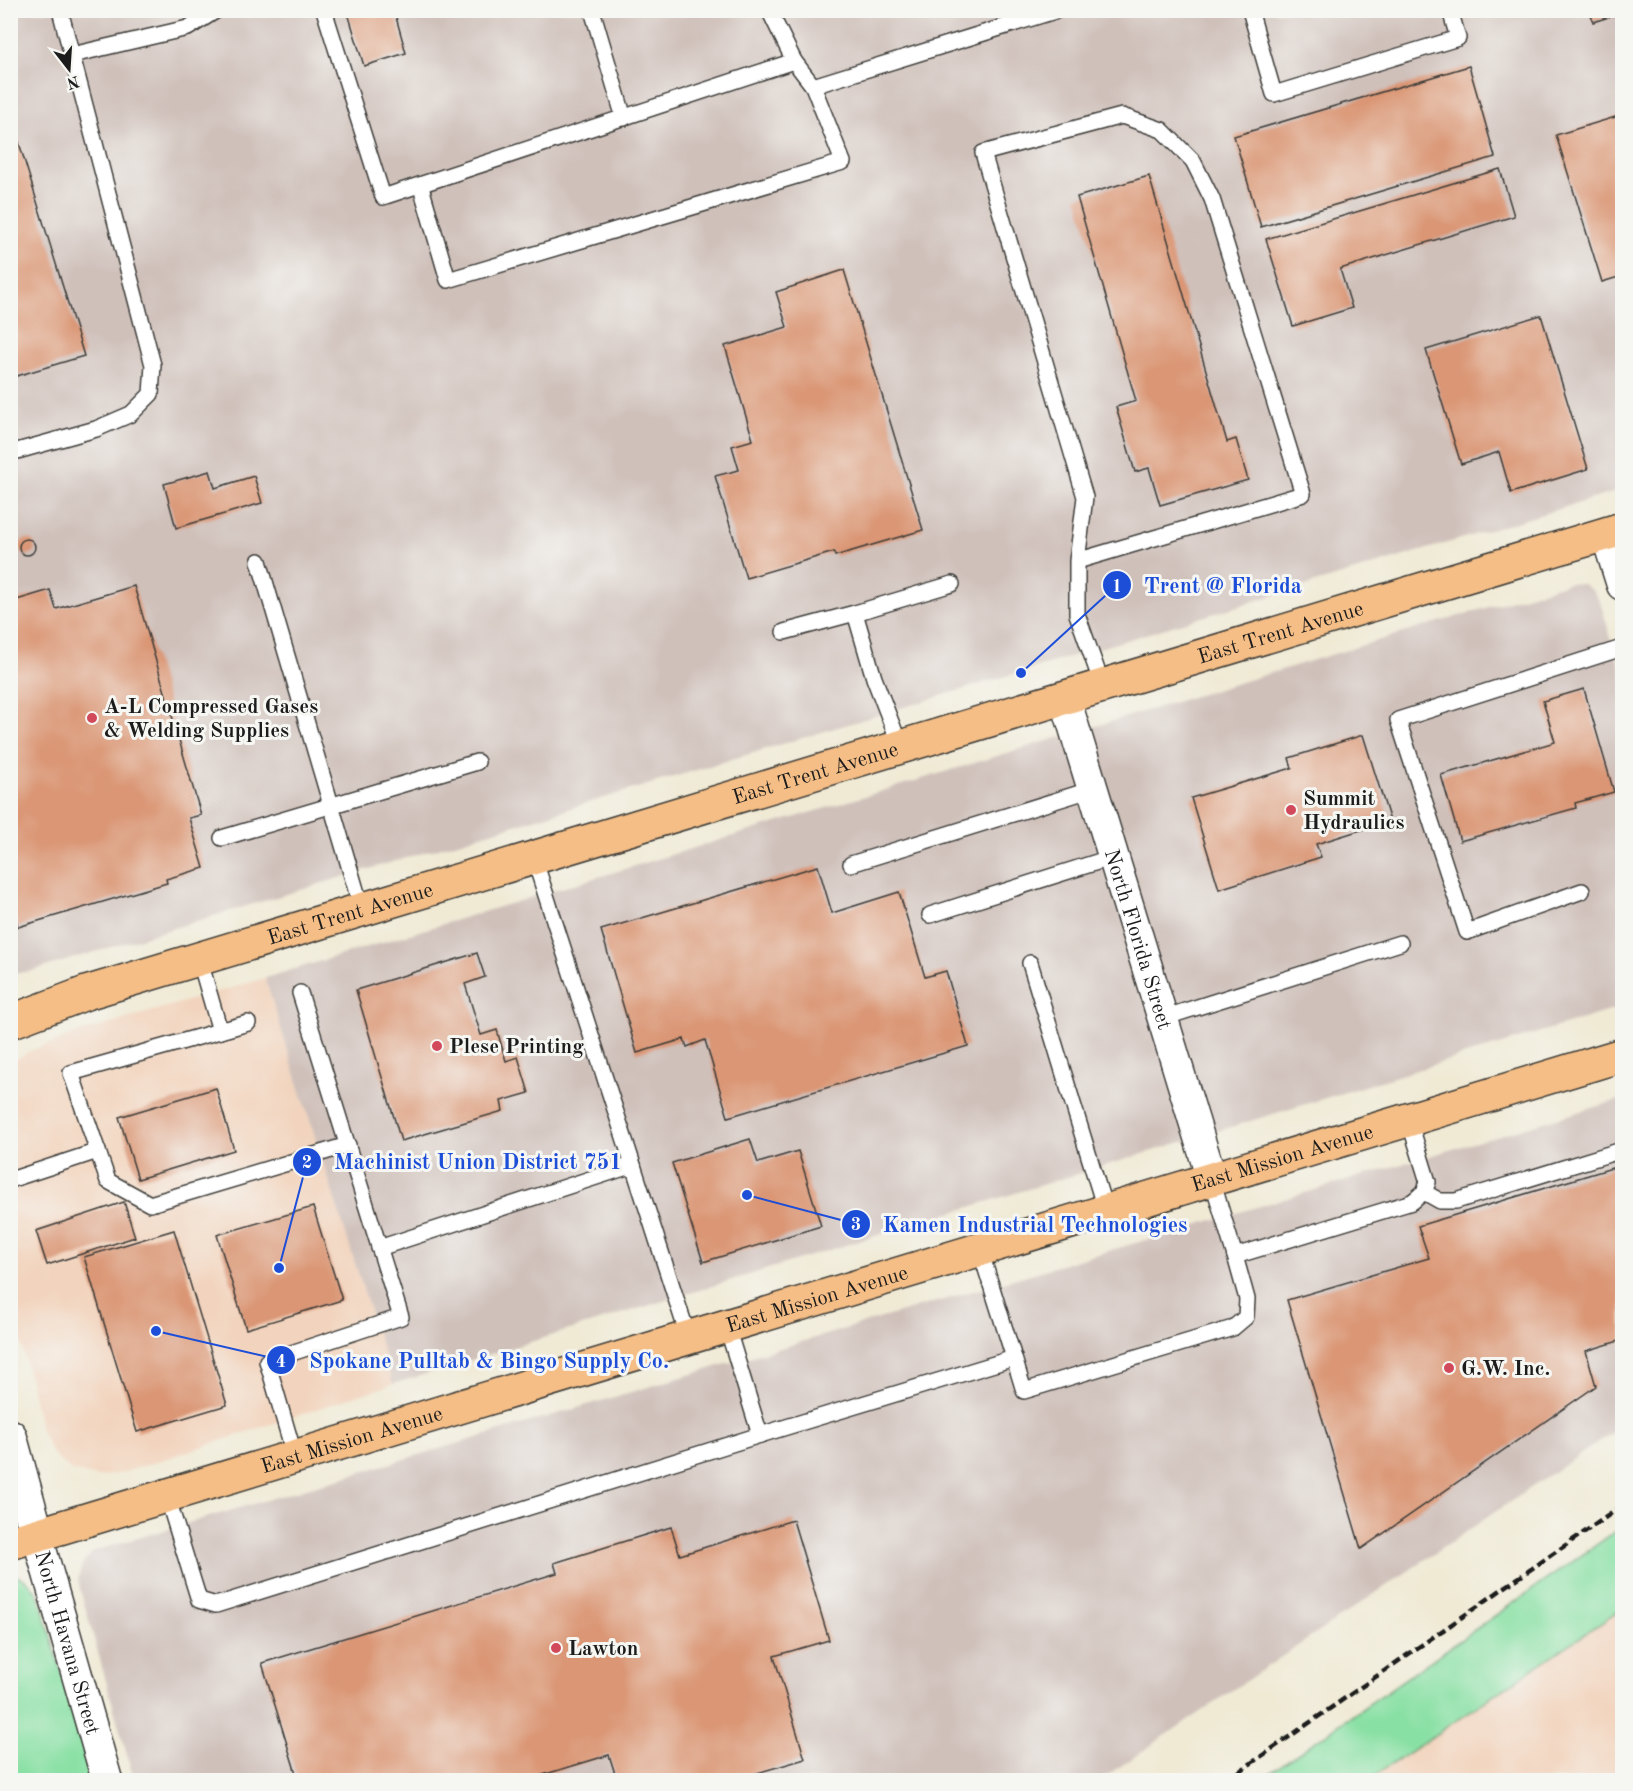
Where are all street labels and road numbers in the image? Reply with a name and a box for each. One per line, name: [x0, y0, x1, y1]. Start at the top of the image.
street label: East Trent Avenue: [1195, 599, 1366, 669]
street label: East Trent Avenue: [730, 739, 901, 809]
street label: North Florida Street: [1100, 847, 1174, 1032]
street label: East Trent Avenue: [265, 880, 436, 950]
street label: East Mission Avenue: [1189, 1122, 1376, 1197]
street label: East Mission Avenue: [724, 1263, 911, 1338]
street label: East Mission Avenue: [259, 1404, 446, 1478]
street label: North Havana Street: [30, 1549, 103, 1737]

